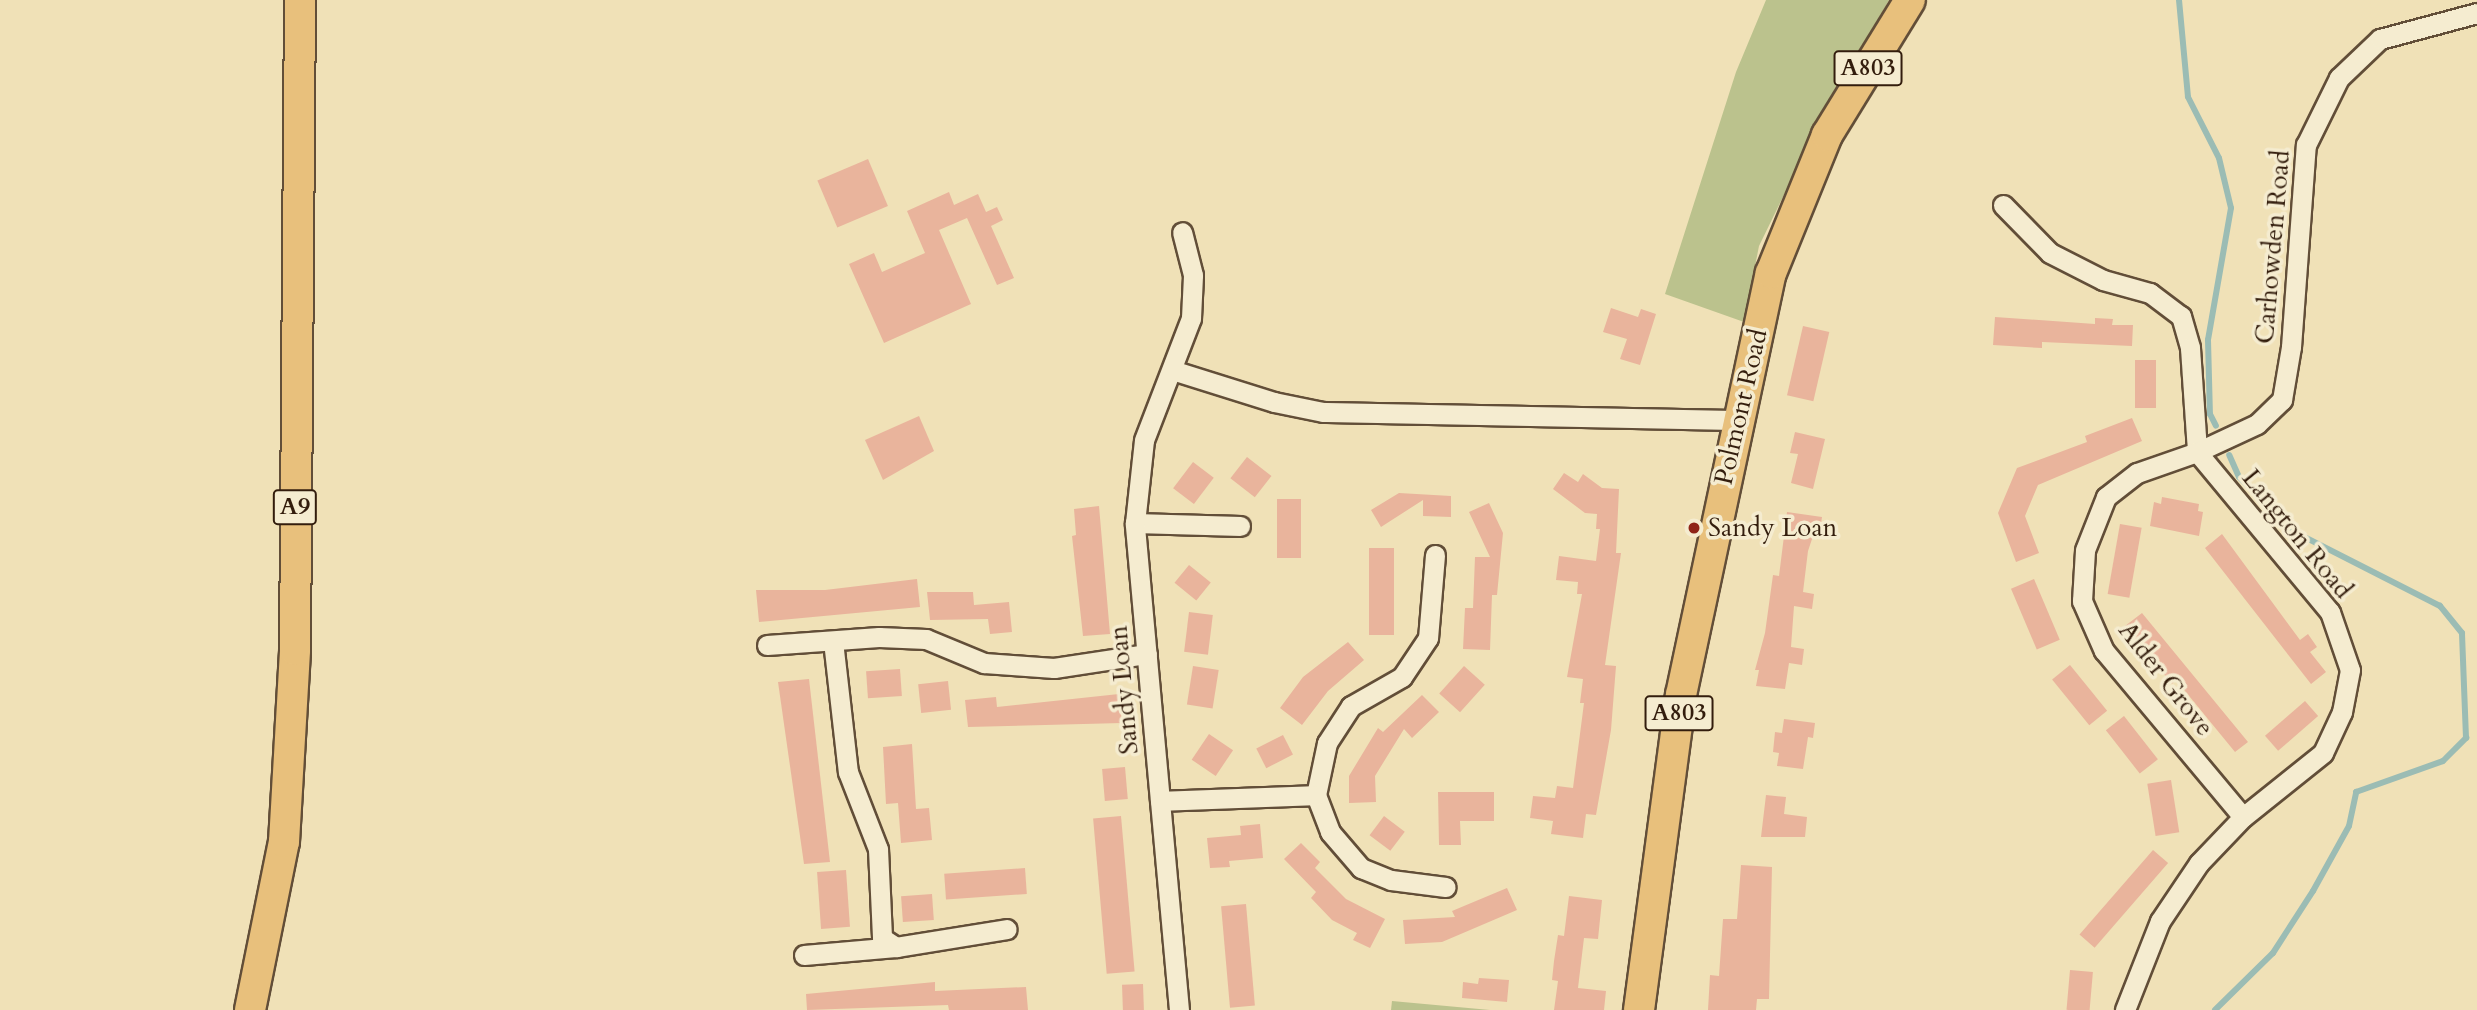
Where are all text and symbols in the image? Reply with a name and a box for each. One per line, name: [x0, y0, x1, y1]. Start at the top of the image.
road number: A803: [1833, 47, 1903, 88]
street label: Carhowden Road: [2249, 149, 2297, 345]
street label: Polmont Road: [1708, 326, 1774, 488]
street label: Langton Road: [2235, 463, 2359, 605]
road number: A9: [272, 486, 318, 528]
place label: Sandy Loan: [1708, 512, 1837, 544]
marker: Sandy Loan: [1686, 520, 1702, 536]
street label: Alder Grove: [2112, 616, 2220, 742]
street label: Sandy Loan: [1103, 624, 1145, 756]
road number: A803: [1644, 692, 1714, 734]

